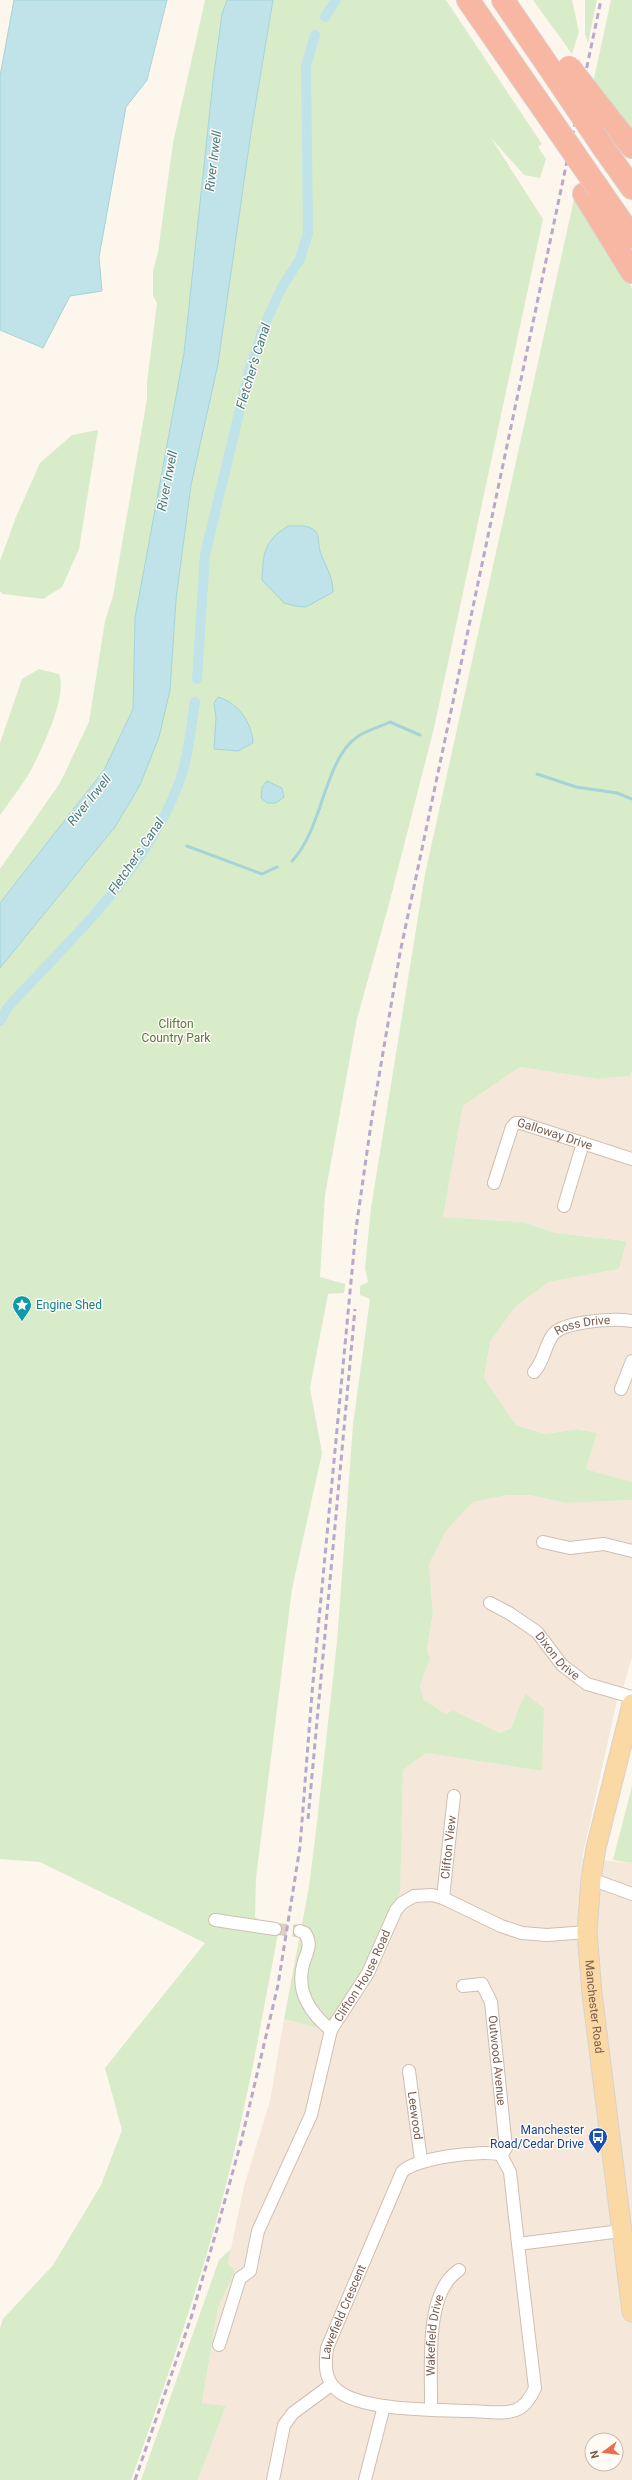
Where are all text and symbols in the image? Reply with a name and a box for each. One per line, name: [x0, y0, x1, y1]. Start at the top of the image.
water label: River Irwell: [202, 129, 224, 192]
water label: Fletcher's Canal: [233, 320, 273, 411]
water label: River Irwell: [154, 449, 180, 512]
water label: River Irwell: [64, 771, 115, 828]
water label: Fletcher's Canal: [105, 814, 168, 897]
park label: Clifton Country Park: [142, 1017, 211, 1045]
street label: Galloway Drive: [515, 1115, 594, 1153]
place icon: Engine Shed: [11, 1294, 33, 1322]
place label: Engine Shed: [36, 1298, 102, 1312]
street label: Ross Drive: [552, 1313, 611, 1338]
street label: Dixon Drive: [532, 1629, 582, 1683]
street label: Clifton View: [438, 1815, 459, 1880]
street label: Clifton House Road: [331, 1928, 393, 2024]
street label: Manchester Road: [582, 1959, 607, 2054]
street label: Outwood Avenue: [485, 2015, 509, 2106]
street label: Leewood: [405, 2091, 425, 2141]
place label: Manchester Road/Cedar Drive: [490, 2123, 584, 2151]
bus stop icon: Manchester Road/Cedar Drive: [587, 2126, 609, 2154]
street label: Lawefield Crescent: [319, 2262, 369, 2360]
street label: Wakefield Drive: [424, 2293, 447, 2376]
north arrow: [584, 2432, 624, 2472]
text: N: [587, 2449, 602, 2460]

